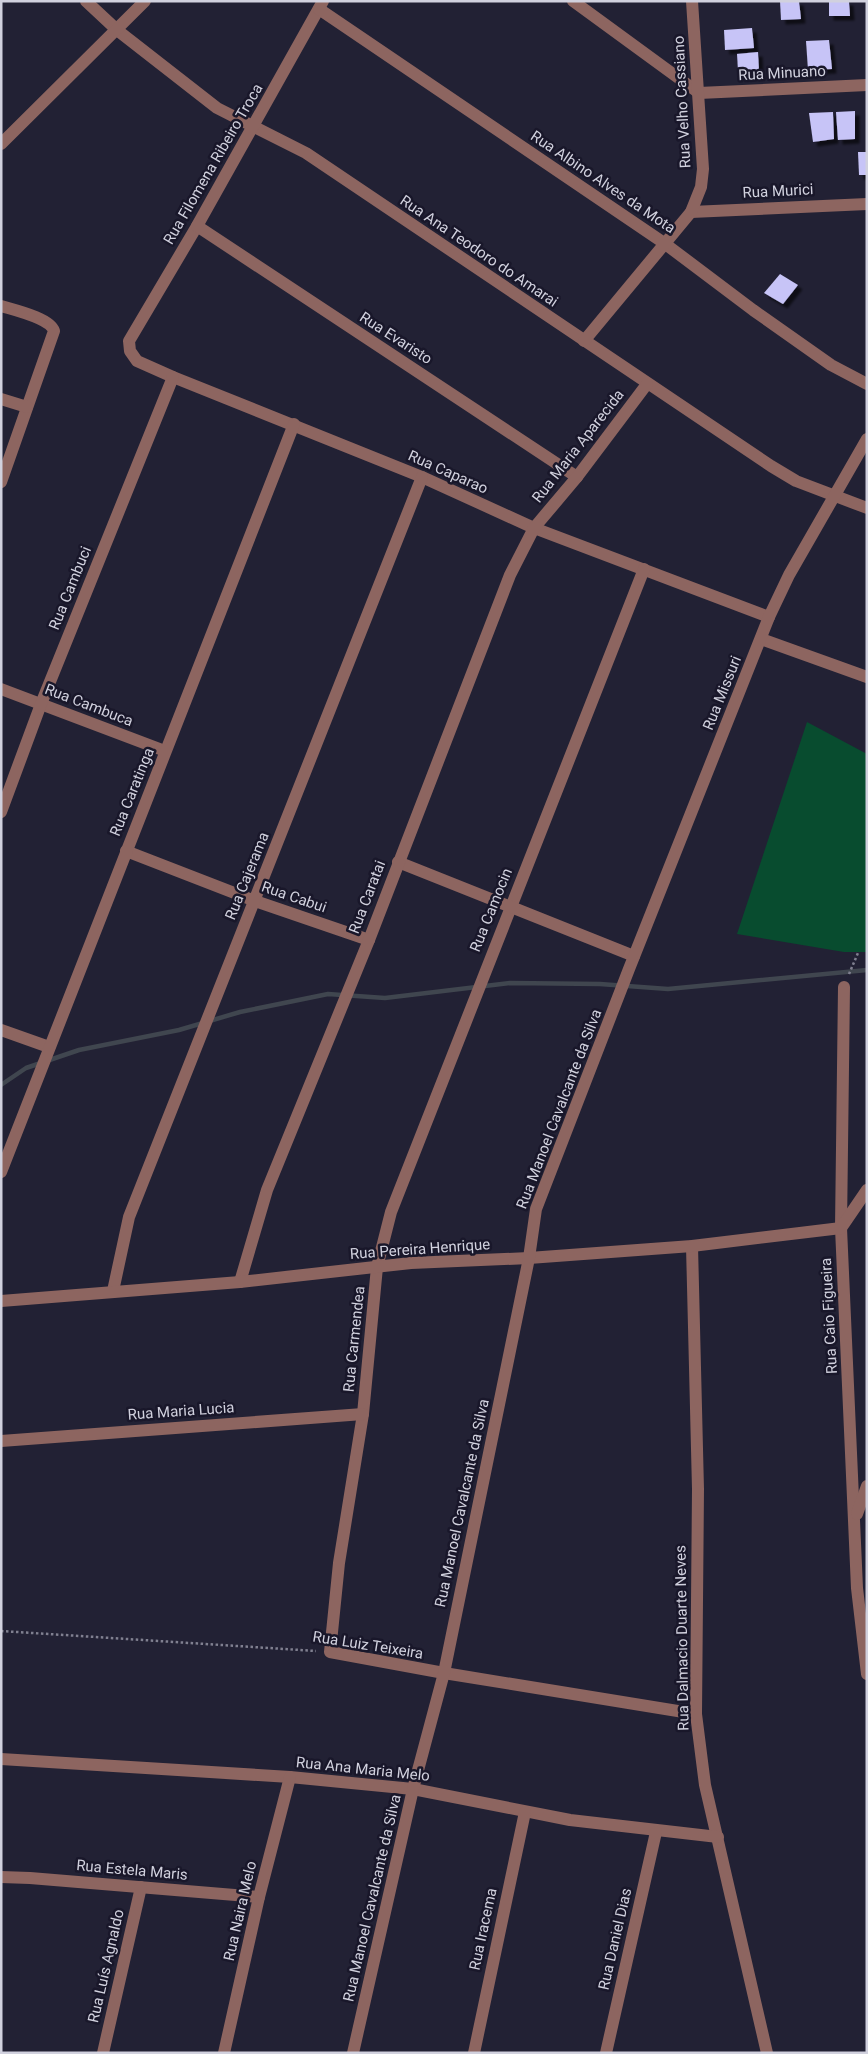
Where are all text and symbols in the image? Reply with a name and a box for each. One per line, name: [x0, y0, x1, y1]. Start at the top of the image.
street label: Rua Velho Cassiano: [670, 35, 694, 169]
street label: Rua Minuano: [738, 62, 826, 84]
street label: Rua Filomena Ribeiro Troca: [160, 80, 266, 248]
street label: Rua Albino Alves da Mota: [527, 127, 679, 237]
street label: Rua Murici: [742, 180, 814, 202]
street label: Rua Ana Teodoro do Amarai: [397, 191, 561, 311]
street label: Rua Evaristo: [356, 308, 436, 368]
street label: Rua Maria Aparecida: [528, 386, 628, 506]
street label: Rua Caparao: [405, 446, 491, 498]
street label: Rua Cambuci: [45, 544, 95, 632]
street label: Rua Missuri: [699, 653, 745, 733]
street label: Rua Cambuca: [42, 680, 136, 730]
street label: Rua Caratinga: [106, 745, 158, 839]
street label: Rua Cajerama: [221, 829, 273, 923]
street label: Rua Caratai: [345, 858, 389, 936]
street label: Rua Camocin: [466, 865, 516, 955]
street label: Rua Cabui: [259, 877, 329, 917]
street label: Rua Manoel Cavalcante da Silva: [513, 1007, 605, 1211]
street label: Rua Pereira Henrique: [349, 1235, 491, 1263]
street label: Rua Caio Figueira: [817, 1257, 841, 1375]
street label: Rua Carmendea: [339, 1285, 369, 1393]
street label: Rua Manoel Cavalcante da Silva: [431, 1397, 493, 1609]
street label: Rua Maria Lucia: [127, 1398, 235, 1424]
street label: Rua Dalmacio Duarte Neves: [671, 1545, 693, 1731]
street label: Rua Luiz Teixeira: [311, 1627, 425, 1663]
street label: Rua Ana Maria Melo: [295, 1753, 431, 1785]
street label: Rua Manoel Cavalcante da Silva: [339, 1793, 405, 2003]
street label: Rua Estela Maris: [76, 1856, 188, 1884]
street label: Rua Naira Melo: [220, 1859, 260, 1963]
street label: Rua Iracema: [466, 1886, 500, 1972]
street label: Rua Daniel Dias: [595, 1886, 635, 1992]
street label: Rua Luís Agnaldo: [84, 1908, 128, 2024]

